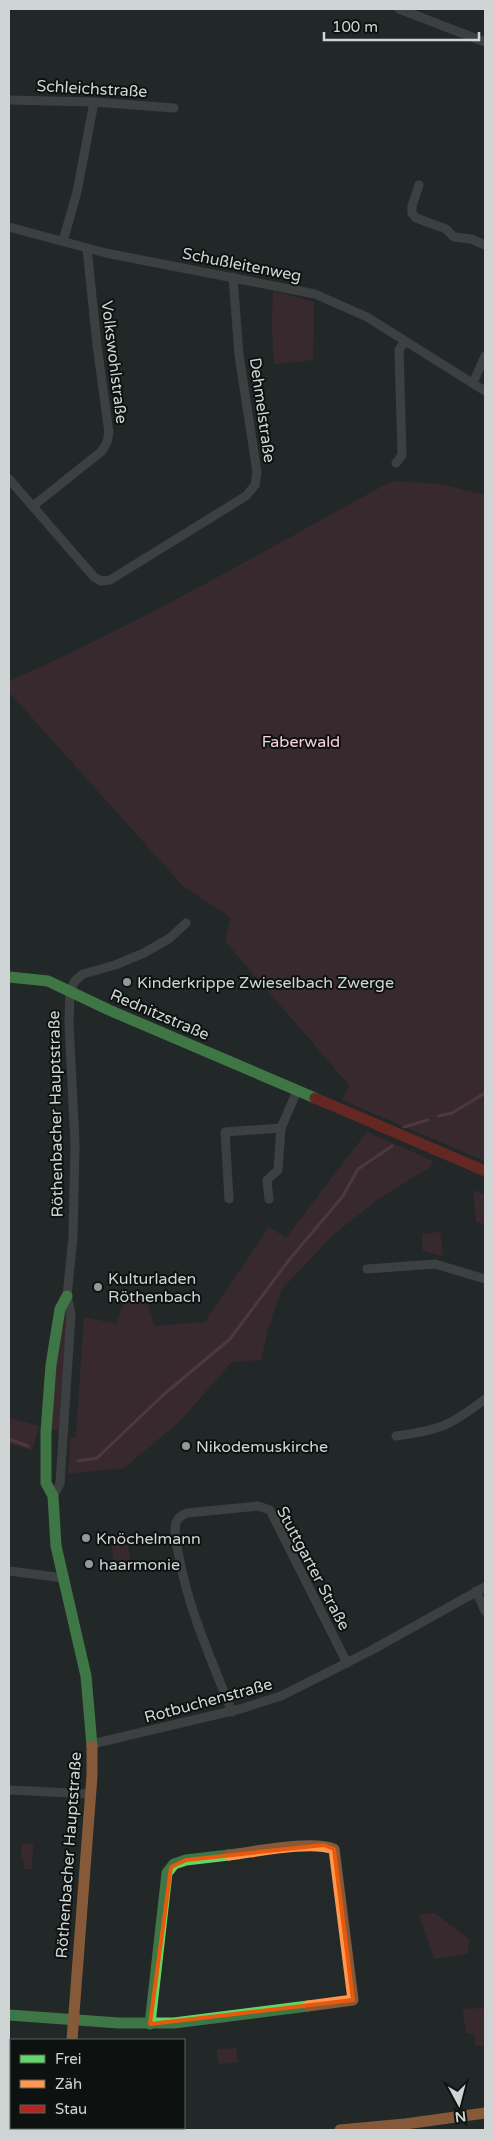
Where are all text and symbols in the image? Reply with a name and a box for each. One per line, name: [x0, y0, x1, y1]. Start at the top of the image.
scale bar: [324, 10, 479, 42]
text: 100 m: [332, 18, 378, 36]
street label: Schleichstraße: [36, 76, 148, 102]
street label: Schußleitenweg: [181, 244, 303, 286]
street label: Volkswohlstraße: [97, 299, 131, 425]
street label: Dehmelstraße: [245, 356, 279, 464]
park label: Faberwald: [262, 732, 340, 752]
place label: Kinderkrippe Zwieselbach Zwerge: [137, 973, 394, 993]
marker: Kinderkrippe Zwieselbach Zwerge: [121, 976, 133, 988]
street label: Rednitzstraße: [107, 985, 212, 1045]
street label: Röthenbacher Hauptstraße: [44, 1010, 68, 1218]
place label: Kulturladen Röthenbach: [108, 1269, 201, 1307]
marker: Kulturladen Röthenbach: [92, 1281, 104, 1293]
place label: Nikodemuskirche: [196, 1437, 328, 1457]
marker: Nikodemuskirche: [180, 1440, 192, 1452]
street label: Stuttgarter Straße: [272, 1503, 354, 1634]
place label: Knöchelmann: [96, 1529, 201, 1549]
marker: Knöchelmann: [80, 1532, 92, 1544]
place label: haarmonie: [99, 1555, 180, 1575]
marker: haarmonie: [83, 1558, 95, 1570]
street label: Rotbuchenstraße: [142, 1674, 274, 1728]
street label: Röthenbacher Hauptstraße: [52, 1751, 86, 1959]
legend: [10, 2039, 185, 2129]
text: Frei: [55, 2050, 81, 2068]
text: Zäh: [55, 2075, 82, 2093]
north arrow: [434, 2079, 484, 2129]
text: Stau: [55, 2100, 87, 2118]
text: N: [454, 2107, 467, 2126]

